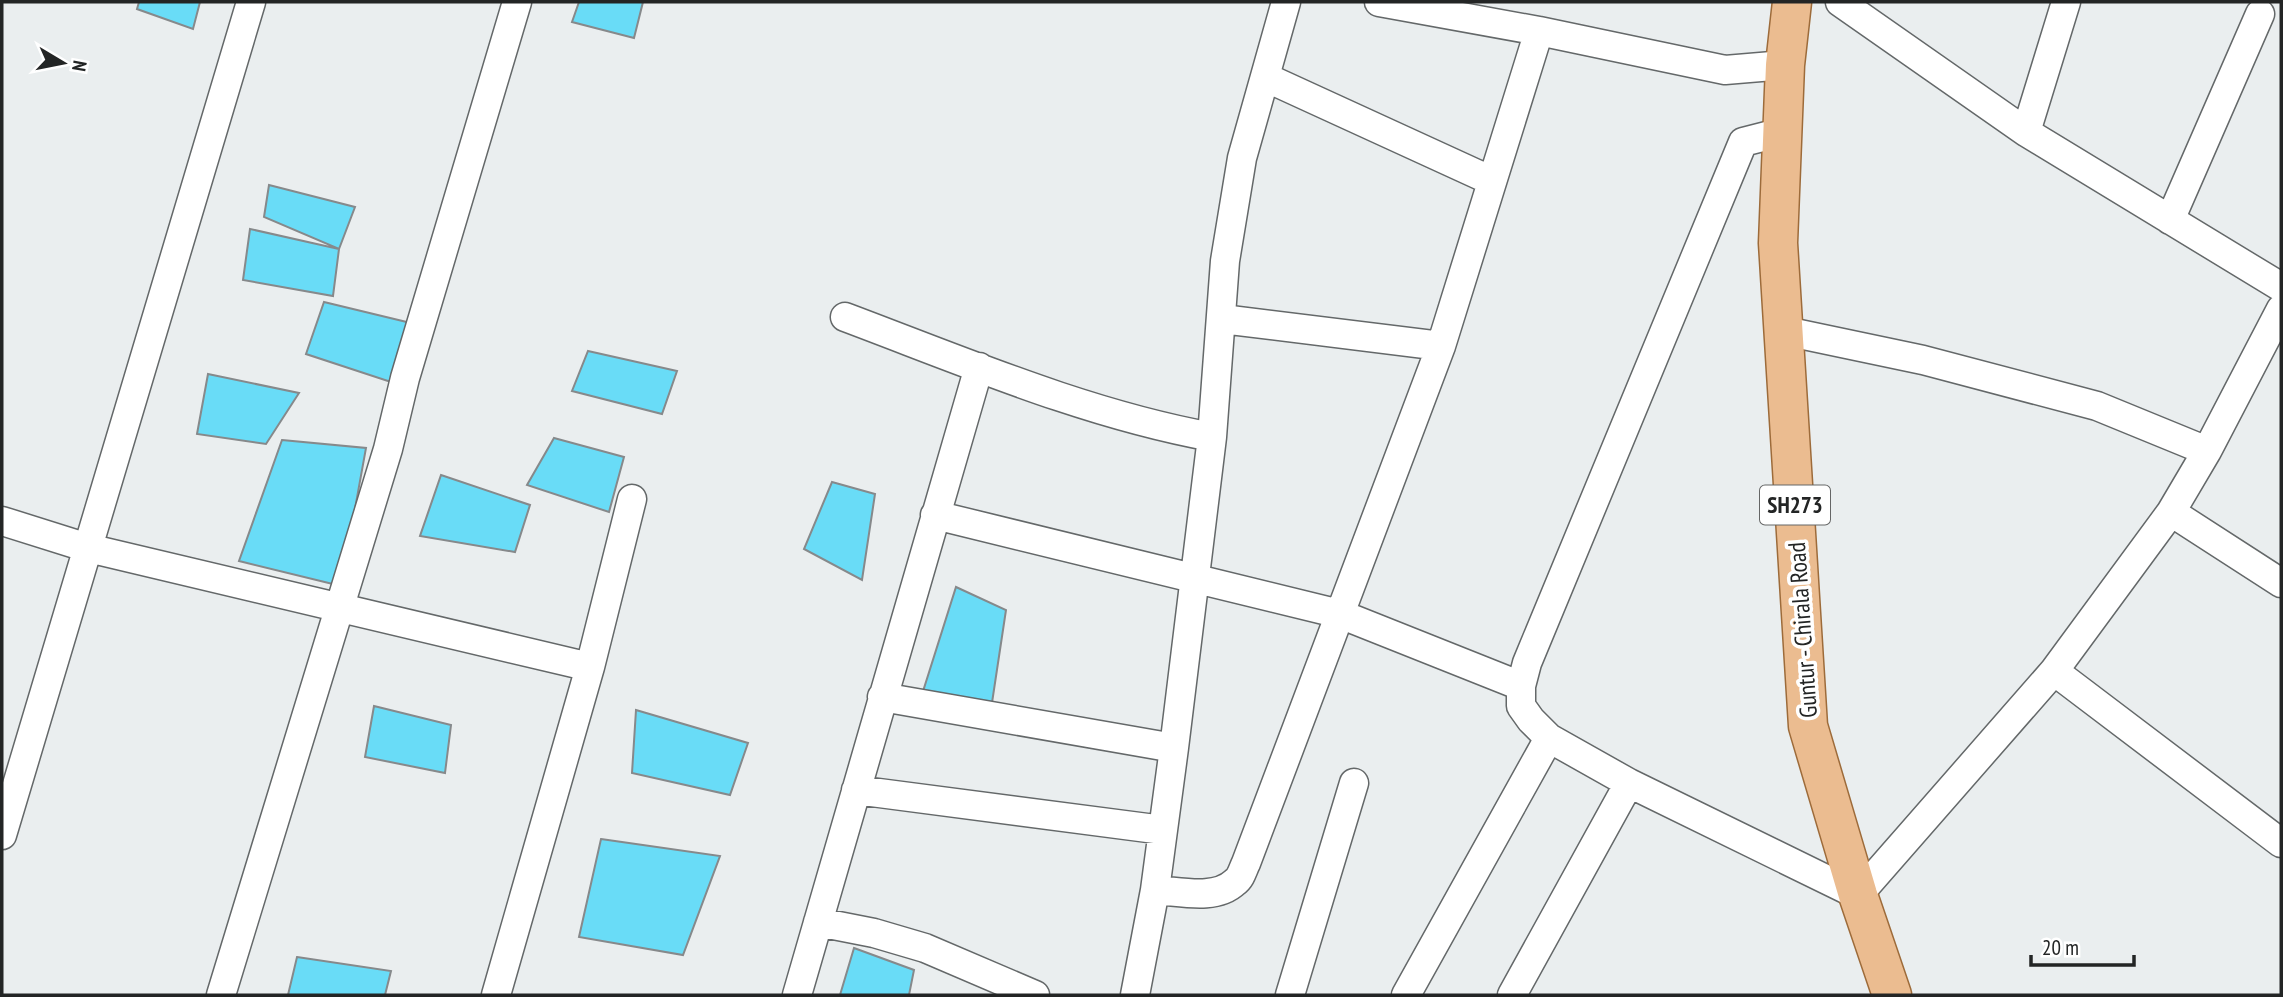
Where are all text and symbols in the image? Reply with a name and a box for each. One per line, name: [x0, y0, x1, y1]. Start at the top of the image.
north arrow: [28, 28, 98, 98]
text: N: [67, 59, 92, 73]
road number: SH273: [1760, 485, 1830, 524]
street label: Guntur - Chirala Road: [1781, 541, 1824, 719]
scale bar: [2031, 923, 2134, 967]
text: 20 m: [2042, 934, 2079, 961]

